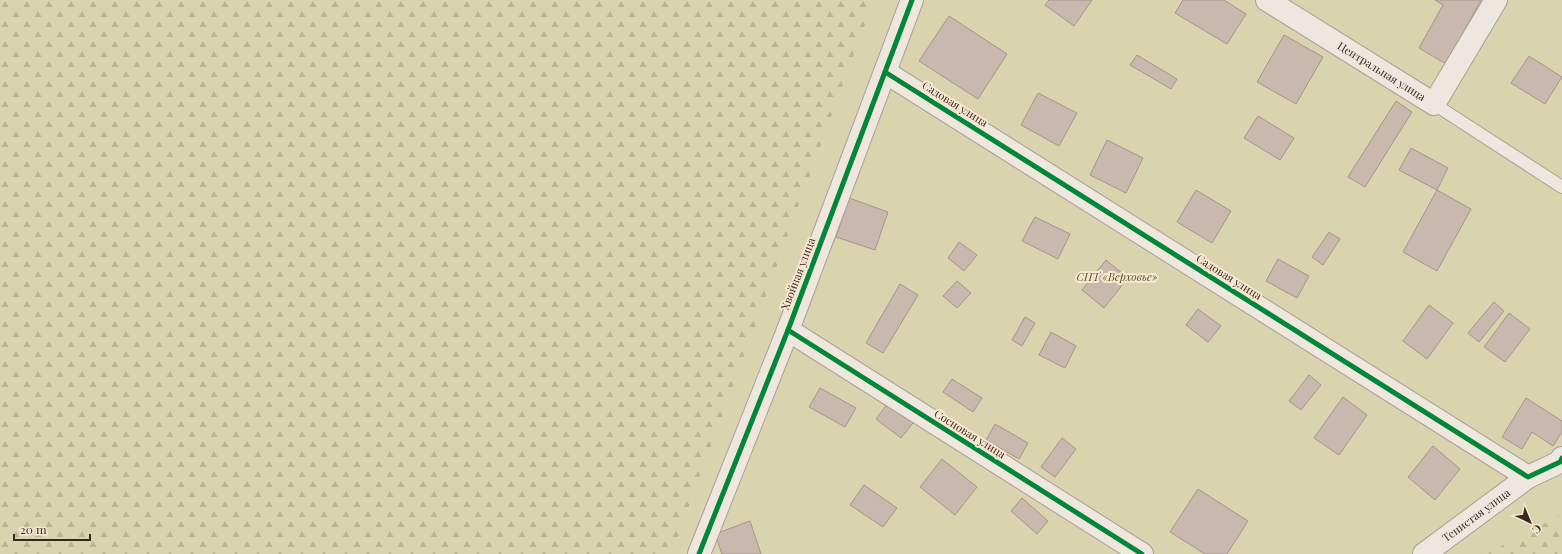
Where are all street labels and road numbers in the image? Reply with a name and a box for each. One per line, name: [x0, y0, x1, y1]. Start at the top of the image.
street label: Центральная улица: [1335, 38, 1429, 104]
street label: Садовая улица: [920, 77, 991, 130]
street label: Хвойная улица: [777, 235, 818, 312]
street label: Садовая улица: [1194, 250, 1265, 303]
street label: Сосновая улица: [932, 406, 1009, 462]
street label: Тенистая улица: [1439, 485, 1513, 545]

